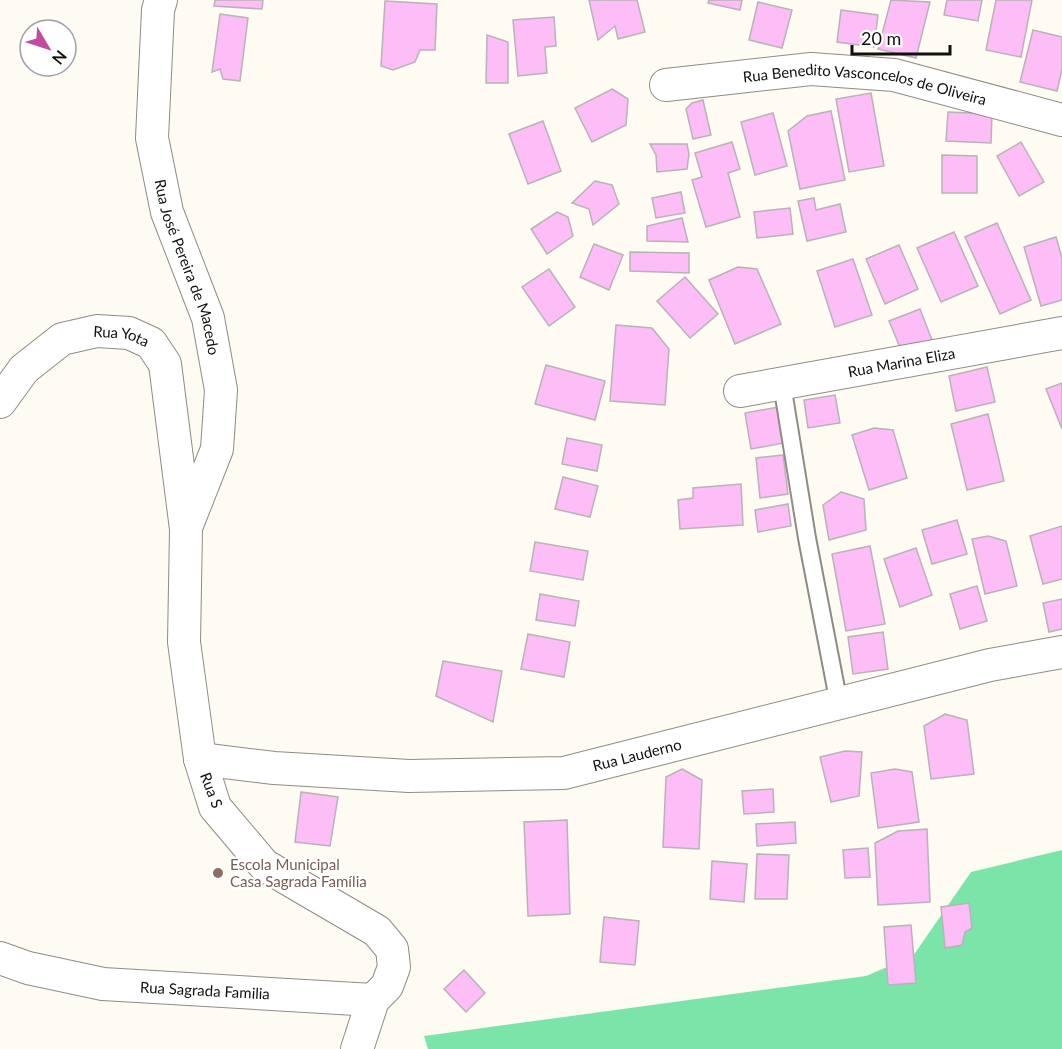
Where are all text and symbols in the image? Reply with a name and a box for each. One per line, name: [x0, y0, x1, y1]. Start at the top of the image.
north arrow: [18, 18, 78, 78]
scale bar: [852, 18, 950, 56]
text: 20 m: [861, 27, 901, 49]
text: N: [49, 47, 71, 69]
street label: Rua Benedito Vasconcelos de Oliveira: [742, 60, 989, 108]
street label: Rua José Pereira de Macedo: [152, 178, 224, 356]
street label: Rua Yota: [93, 322, 152, 350]
street label: Rua Marina Eliza: [846, 343, 957, 380]
street label: Rua Lauderno: [591, 735, 683, 774]
street label: Rua S: [197, 770, 227, 810]
place label: Escola Municipal Casa Sagrada Família: [230, 855, 367, 890]
marker: Escola Municipal Casa Sagrada Família: [211, 866, 225, 880]
street label: Rua Sagrada Familia: [140, 978, 270, 1002]

